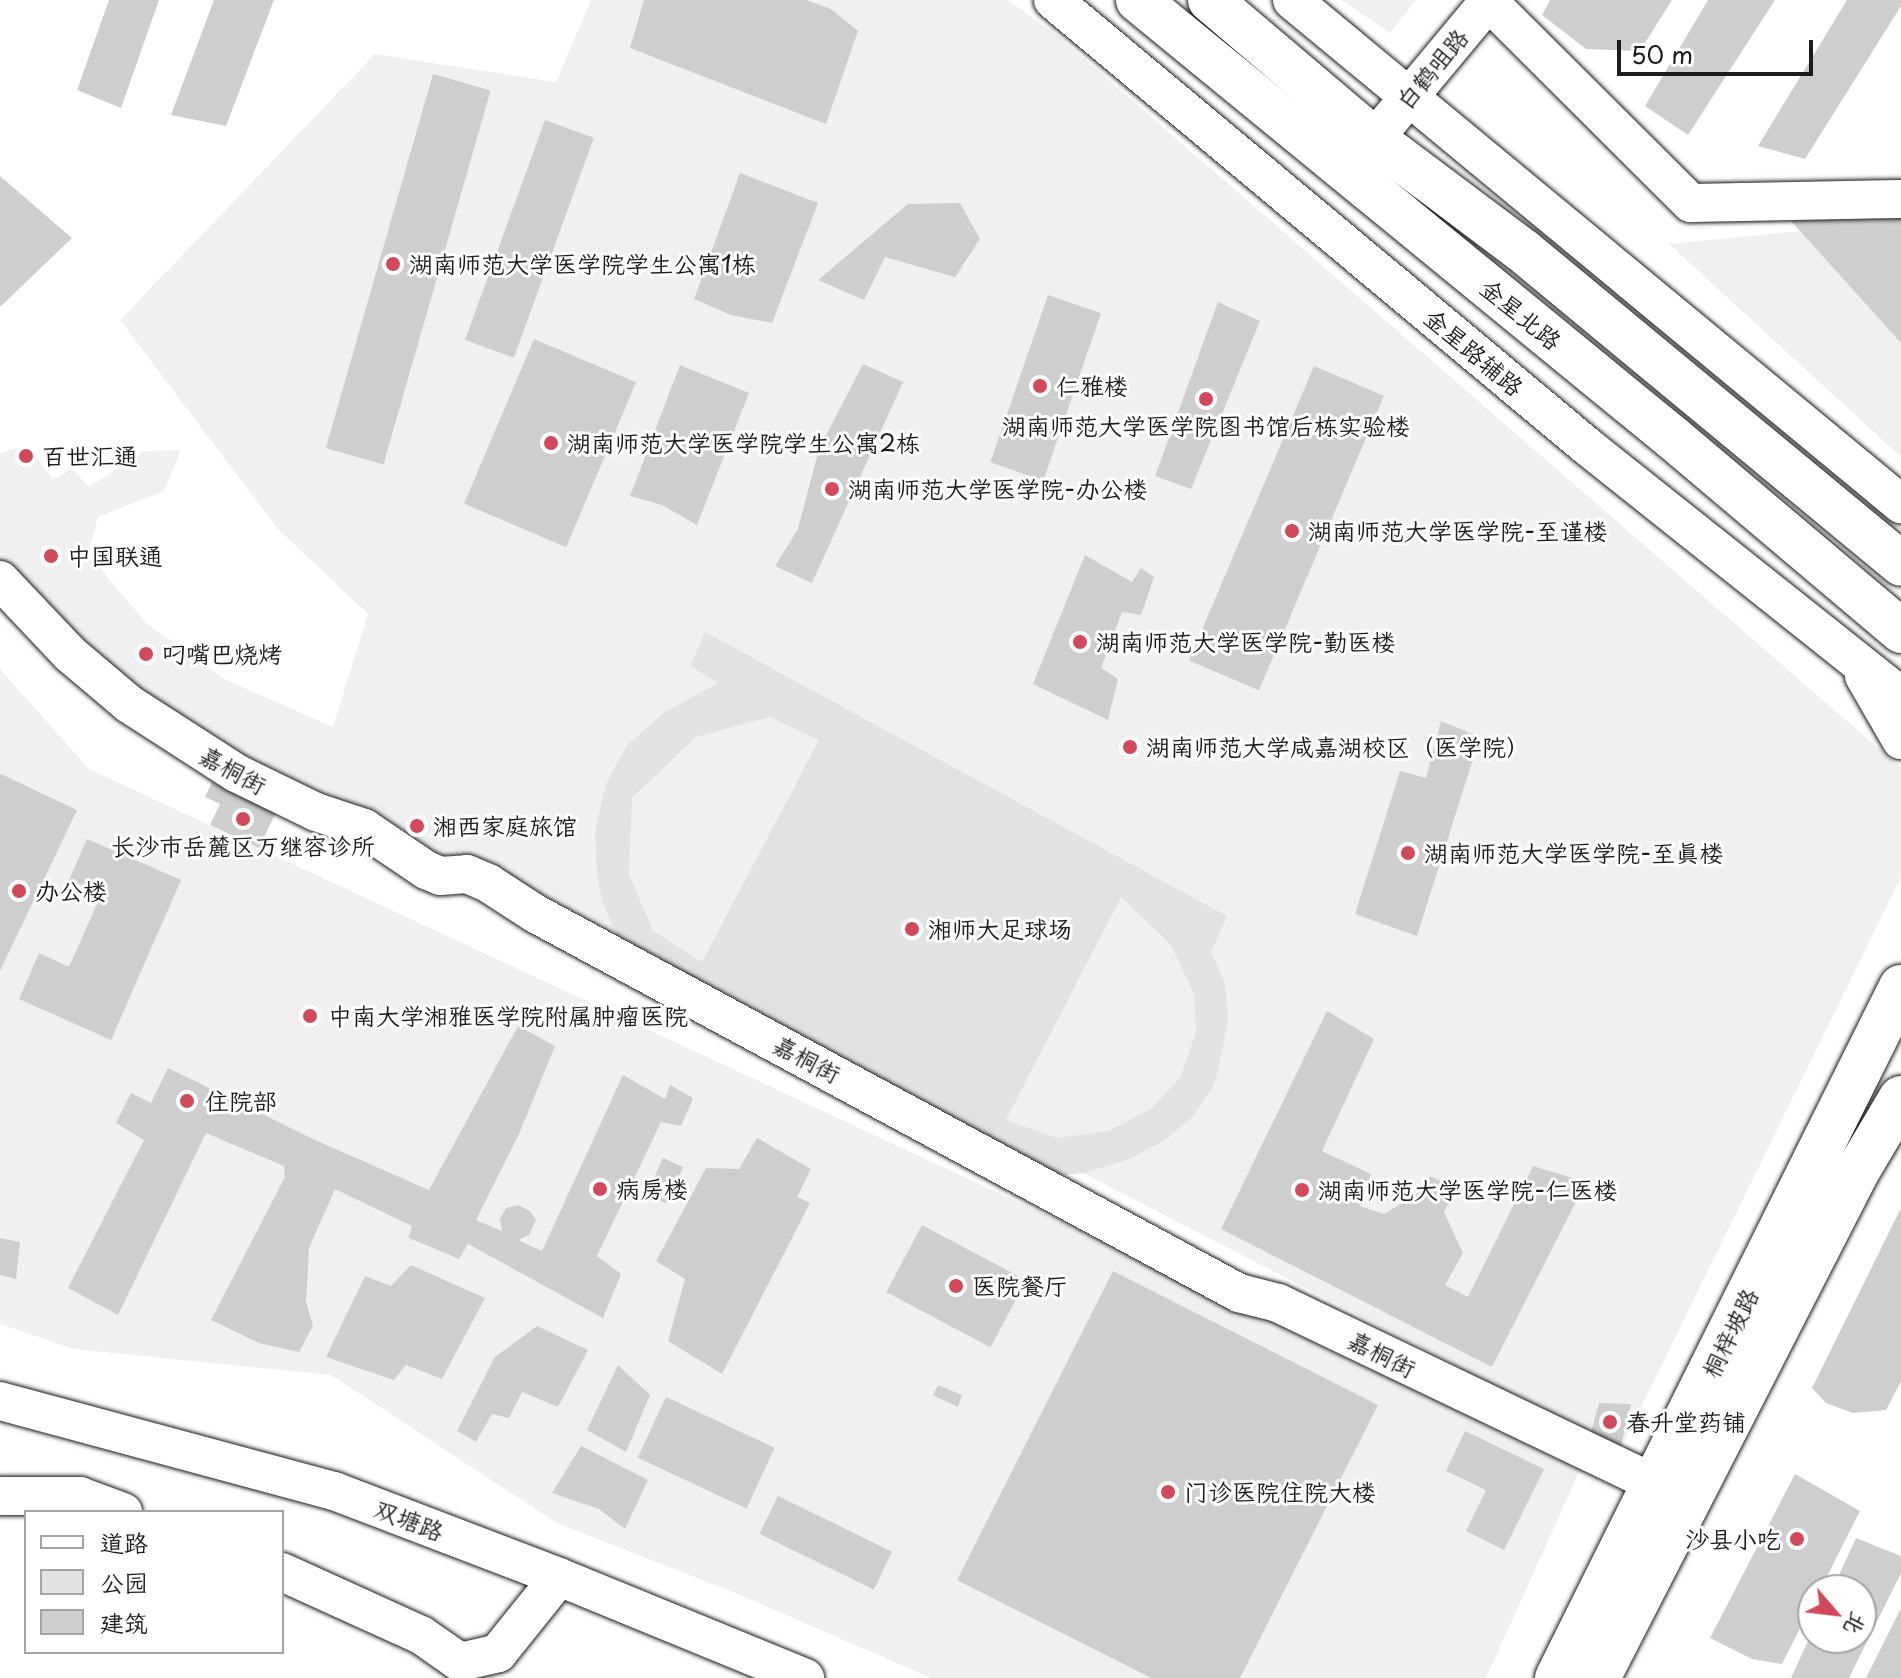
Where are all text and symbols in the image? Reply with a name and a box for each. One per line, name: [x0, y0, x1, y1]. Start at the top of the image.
street label: 白鹤咀路: [1390, 23, 1474, 115]
scale bar: [1621, 24, 1817, 74]
text: 50 m: [1631, 36, 1693, 72]
place label: 湖南师范大学医学院学生公寓1栋: [409, 250, 756, 278]
marker: 湖南师范大学医学院学生公寓1栋: [384, 255, 402, 273]
street label: 金星北路: [1475, 273, 1567, 355]
street label: 金星路辅路: [1419, 302, 1529, 402]
place label: 仁雅楼: [1056, 372, 1128, 400]
marker: 仁雅楼: [1031, 377, 1049, 395]
marker: 湖南师范大学医学院图书馆后栋实验楼: [1197, 390, 1215, 408]
place label: 湖南师范大学医学院图书馆后栋实验楼: [1002, 412, 1410, 440]
place label: 湖南师范大学医学院学生公寓2栋: [567, 429, 920, 457]
marker: 湖南师范大学医学院学生公寓2栋: [542, 434, 560, 452]
place label: 百世汇通: [42, 442, 138, 470]
marker: 百世汇通: [17, 447, 35, 465]
place label: 湖南师范大学医学院-办公楼: [848, 475, 1148, 503]
marker: 湖南师范大学医学院-办公楼: [823, 480, 841, 498]
place label: 湖南师范大学医学院-至谨楼: [1308, 517, 1608, 545]
marker: 湖南师范大学医学院-至谨楼: [1283, 522, 1301, 540]
place label: 中国联通: [67, 542, 163, 570]
marker: 中国联通: [42, 547, 60, 565]
place label: 湖南师范大学医学院-勤医楼: [1096, 628, 1396, 656]
marker: 湖南师范大学医学院-勤医楼: [1071, 633, 1089, 651]
place label: 叼嘴巴烧烤: [162, 640, 282, 668]
marker: 叼嘴巴烧烤: [137, 645, 155, 663]
place label: 湖南师范大学咸嘉湖校区（医学院）: [1146, 733, 1530, 761]
marker: 湖南师范大学咸嘉湖校区（医学院）: [1121, 738, 1139, 756]
street label: 嘉桐街: [195, 740, 271, 800]
marker: 长沙市岳麓区万继容诊所: [234, 810, 252, 828]
place label: 湘西家庭旅馆: [433, 812, 577, 840]
marker: 湘西家庭旅馆: [408, 817, 426, 835]
place label: 长沙市岳麓区万继容诊所: [111, 832, 375, 860]
place label: 湖南师范大学医学院-至真楼: [1424, 839, 1724, 867]
marker: 湖南师范大学医学院-至真楼: [1399, 844, 1417, 862]
place label: 办公楼: [35, 877, 107, 905]
marker: 办公楼: [10, 882, 28, 900]
place label: 湘师大足球场: [928, 915, 1072, 943]
marker: 湘师大足球场: [903, 920, 921, 938]
place label: 中南大学湘雅医学院附属肿瘤医院: [328, 1002, 688, 1030]
marker: 中南大学湘雅医学院附属肿瘤医院: [299, 1005, 321, 1027]
street label: 嘉桐街: [768, 1029, 846, 1089]
place label: 住院部: [205, 1087, 277, 1115]
marker: 住院部: [176, 1090, 198, 1112]
place label: 病房楼: [616, 1175, 688, 1203]
place label: 湖南师范大学医学院-仁医楼: [1318, 1176, 1618, 1204]
marker: 病房楼: [591, 1180, 609, 1198]
marker: 湖南师范大学医学院-仁医楼: [1293, 1181, 1311, 1199]
place label: 医院餐厅: [972, 1272, 1068, 1300]
marker: 医院餐厅: [947, 1277, 965, 1295]
street label: 桐梓坡路: [1696, 1284, 1764, 1382]
street label: 嘉桐街: [1343, 1325, 1421, 1383]
place label: 春升堂药铺: [1626, 1408, 1746, 1436]
marker: 春升堂药铺: [1601, 1413, 1619, 1431]
place label: 门诊医院住院大楼: [1184, 1478, 1376, 1506]
marker: 门诊医院住院大楼: [1159, 1483, 1177, 1501]
street label: 双塘路: [370, 1494, 448, 1546]
legend: [24, 1510, 284, 1654]
text: 道路: [100, 1524, 148, 1560]
place label: 沙县小吃: [1685, 1525, 1781, 1553]
marker: 沙县小吃: [1788, 1530, 1806, 1548]
text: 公园: [100, 1564, 148, 1600]
north arrow: [1797, 1574, 1877, 1654]
text: 建筑: [100, 1604, 148, 1640]
text: 北: [1837, 1607, 1877, 1642]

